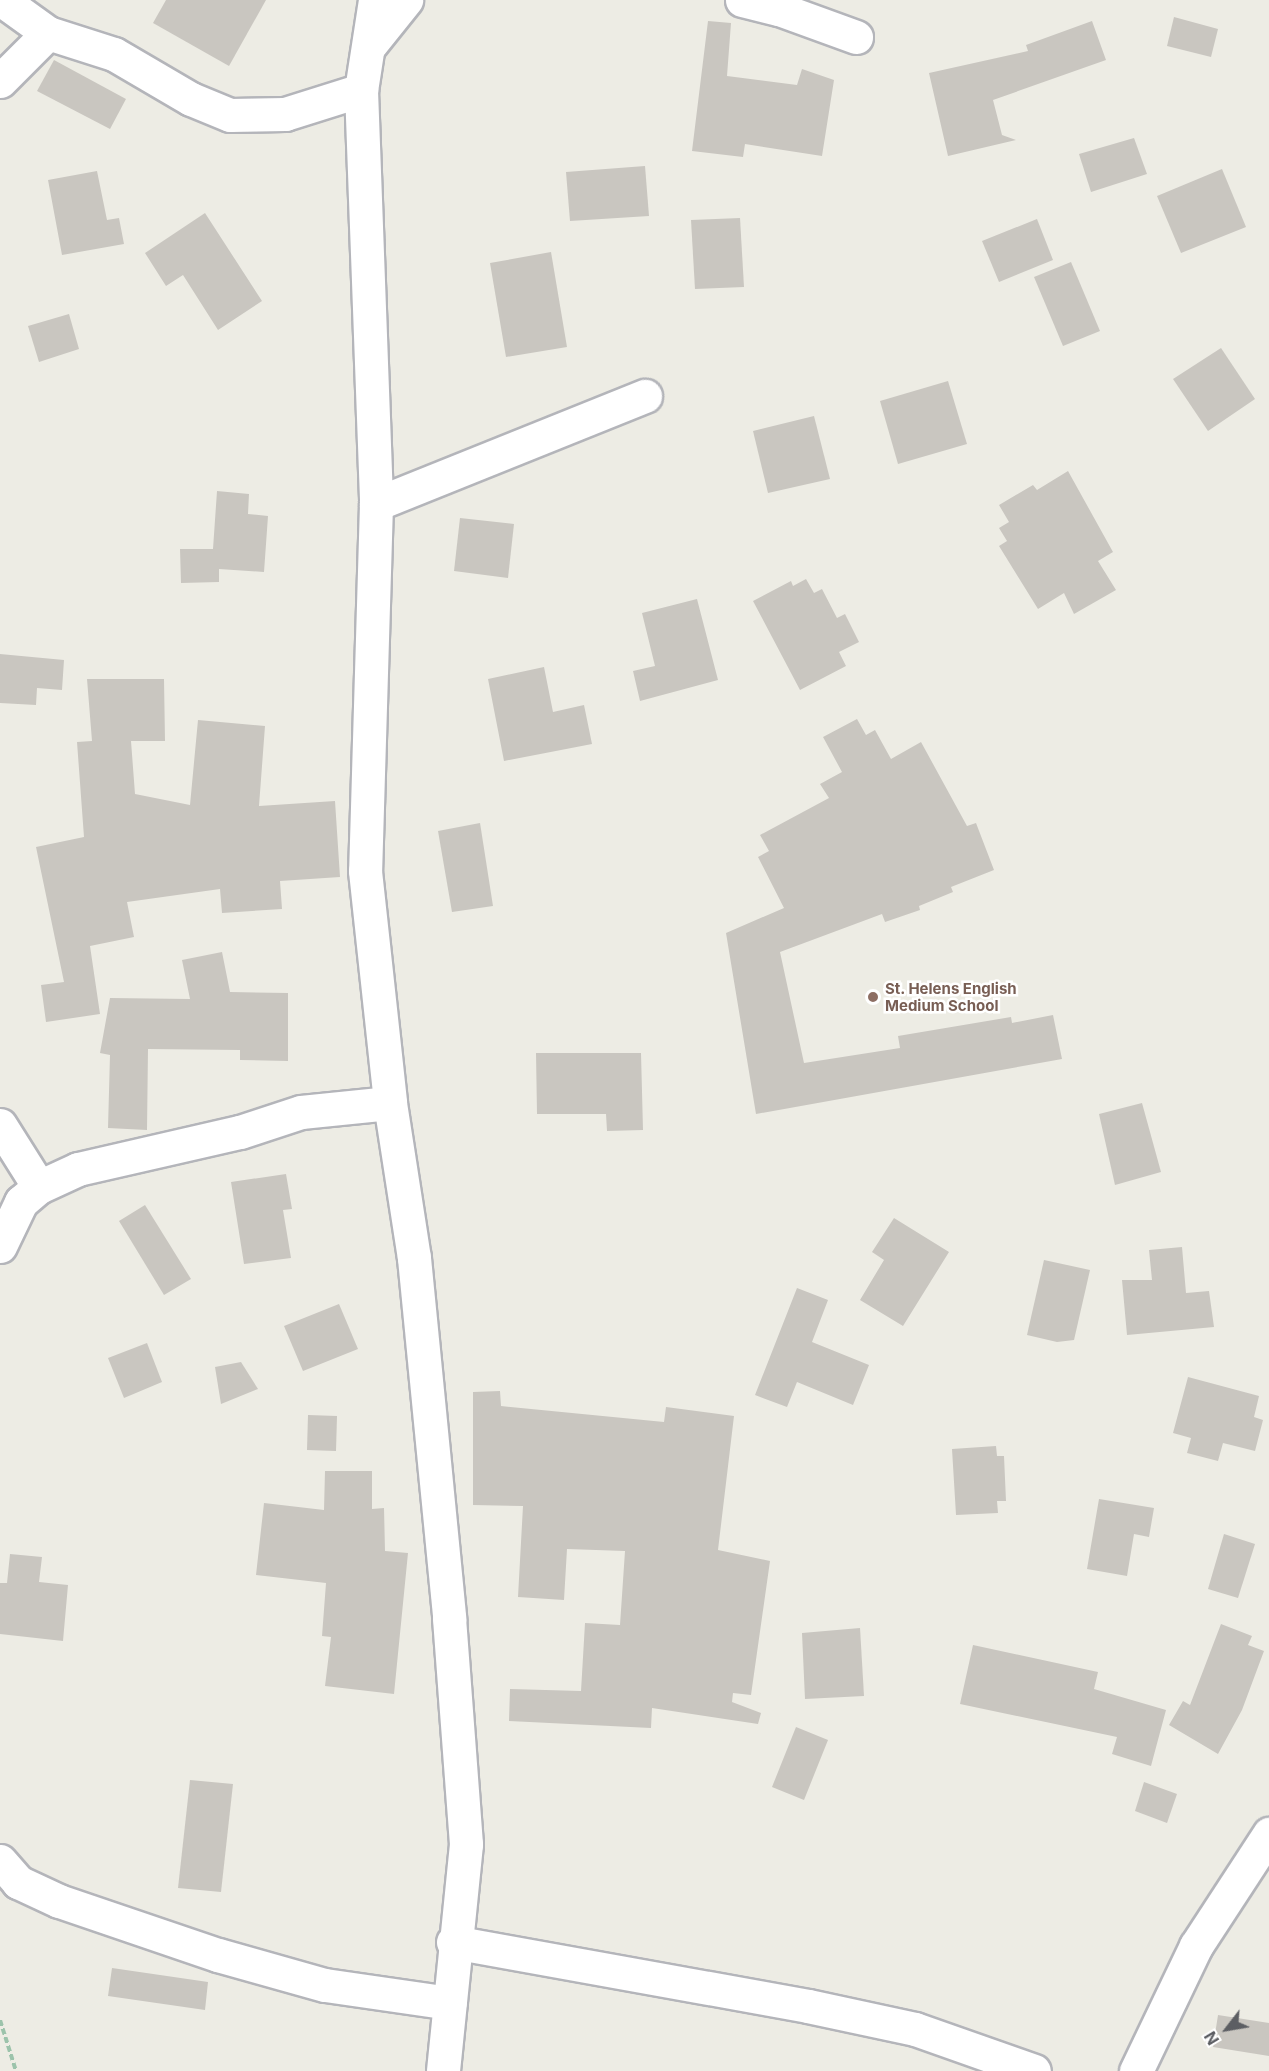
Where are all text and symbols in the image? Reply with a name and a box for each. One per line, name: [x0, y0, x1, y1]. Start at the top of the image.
place label: St. Helens English Medium School: [885, 979, 1017, 1014]
marker: St. Helens English Medium School: [866, 990, 880, 1004]
north arrow: [1197, 1999, 1257, 2059]
text: N: [1200, 2028, 1223, 2049]

